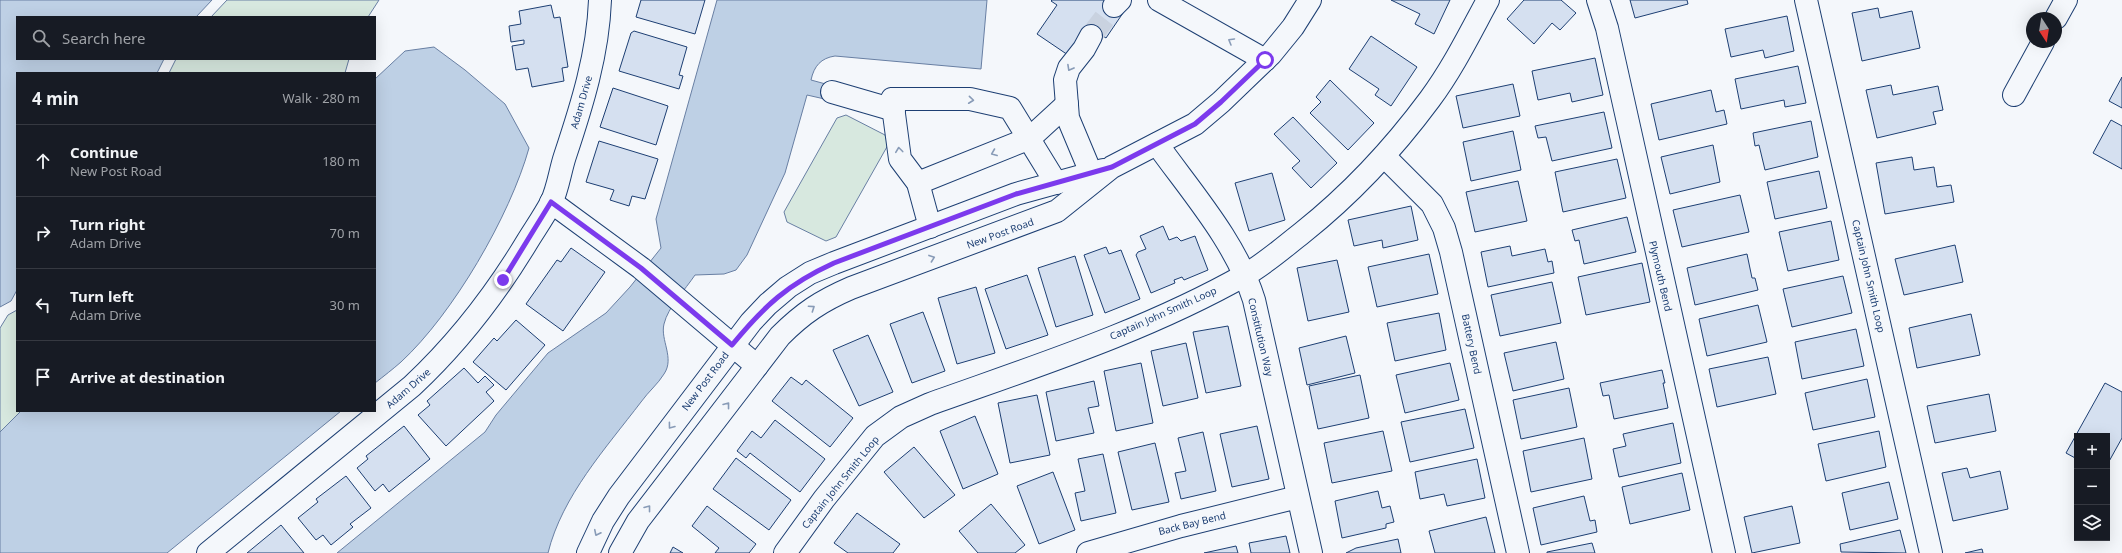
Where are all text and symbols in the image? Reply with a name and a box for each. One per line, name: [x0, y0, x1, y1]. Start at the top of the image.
north arrow: [2026, 12, 2062, 48]
search box: [16, 16, 376, 60]
icon: search: [30, 27, 52, 49]
text: Search here: [62, 28, 145, 48]
one-way arrow: [1228, 38, 1235, 45]
route start: [1256, 51, 1274, 69]
one-way arrow: [1067, 64, 1075, 71]
street label: Adam Drive: [567, 73, 595, 130]
text: 4 min: [32, 87, 79, 110]
text: Walk · 280 m: [282, 89, 360, 107]
one-way arrow: [968, 95, 974, 104]
text: Continue: [70, 142, 138, 162]
one-way arrow: [895, 147, 904, 153]
one-way arrow: [990, 148, 997, 156]
icon: ahead: [32, 150, 54, 172]
text: 180 m: [322, 152, 360, 170]
text: New Post Road: [70, 162, 162, 180]
text: Turn right: [70, 214, 145, 234]
street label: New Post Road: [964, 214, 1036, 252]
street label: Captain John Smith Loop: [1849, 218, 1889, 334]
icon: right: [32, 222, 54, 244]
text: 70 m: [330, 224, 360, 242]
text: Adam Drive: [70, 234, 141, 252]
street label: Plymouth Bend: [1646, 239, 1676, 313]
one-way arrow: [928, 254, 935, 262]
route end: [494, 271, 512, 289]
street label: Captain John Smith Loop: [1107, 283, 1219, 343]
text: Turn left: [70, 286, 134, 306]
icon: left: [32, 294, 54, 316]
text: 30 m: [330, 296, 360, 314]
street label: Constitution Way: [1245, 296, 1277, 378]
text: Adam Drive: [70, 306, 141, 324]
one-way arrow: [808, 306, 815, 313]
street label: Battery Bend: [1459, 313, 1485, 375]
street label: New Post Road: [678, 349, 732, 413]
street label: Adam Drive: [383, 364, 434, 411]
icon: arrive: [32, 366, 54, 388]
text: Arrive at destination: [70, 367, 225, 387]
one-way arrow: [723, 403, 730, 410]
one-way arrow: [669, 422, 676, 429]
street label: Captain John Smith Loop: [798, 433, 882, 531]
map controls: [2074, 433, 2110, 541]
button: +: [2074, 433, 2110, 469]
button: −: [2074, 469, 2110, 505]
one-way arrow: [643, 505, 651, 512]
button: layers: [2074, 505, 2110, 541]
street label: Back Bay Bend: [1157, 508, 1227, 538]
one-way arrow: [594, 529, 602, 537]

